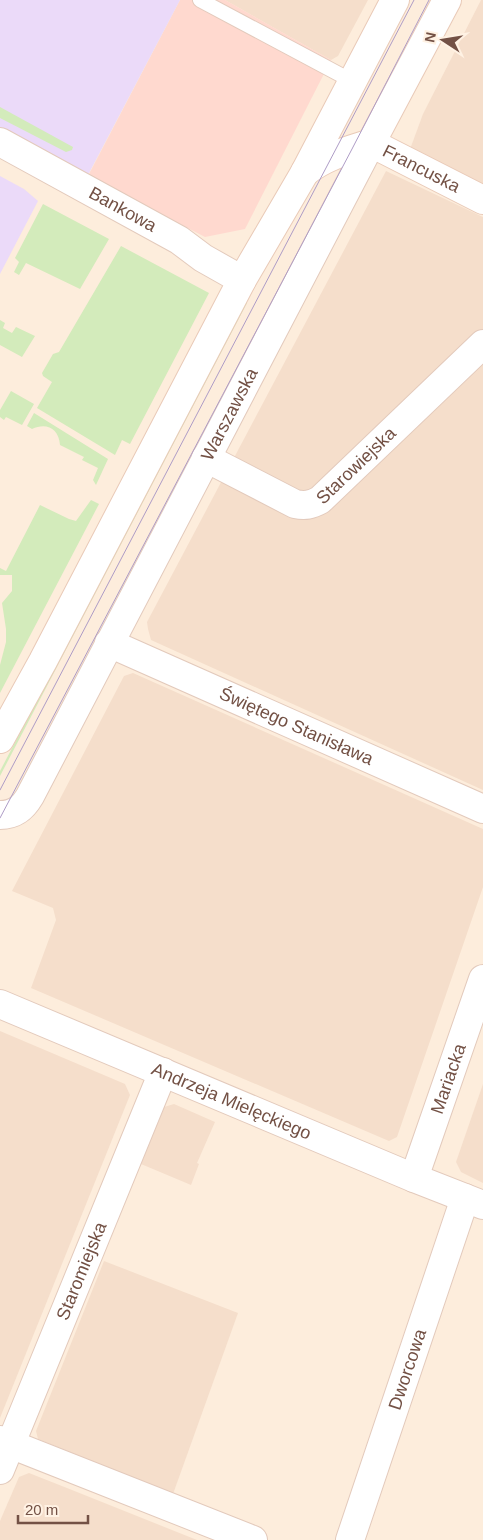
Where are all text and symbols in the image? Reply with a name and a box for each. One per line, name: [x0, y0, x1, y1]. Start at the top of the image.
north arrow: [418, 15, 468, 65]
text: N: [421, 31, 439, 44]
street label: Francuska: [379, 141, 464, 197]
street label: Bankowa: [86, 183, 161, 236]
street label: Warszawska: [197, 364, 262, 464]
street label: Starowiejska: [312, 422, 401, 508]
street label: Świętego Stanisława: [216, 682, 377, 769]
street label: Mariacka: [427, 1040, 470, 1117]
street label: Andrzeja Mielęckiego: [149, 1059, 314, 1144]
street label: Staromiejska: [53, 1218, 111, 1323]
street label: Dworcowa: [384, 1325, 431, 1412]
scale bar: [18, 1492, 88, 1524]
text: 20 m: [25, 1501, 58, 1518]

